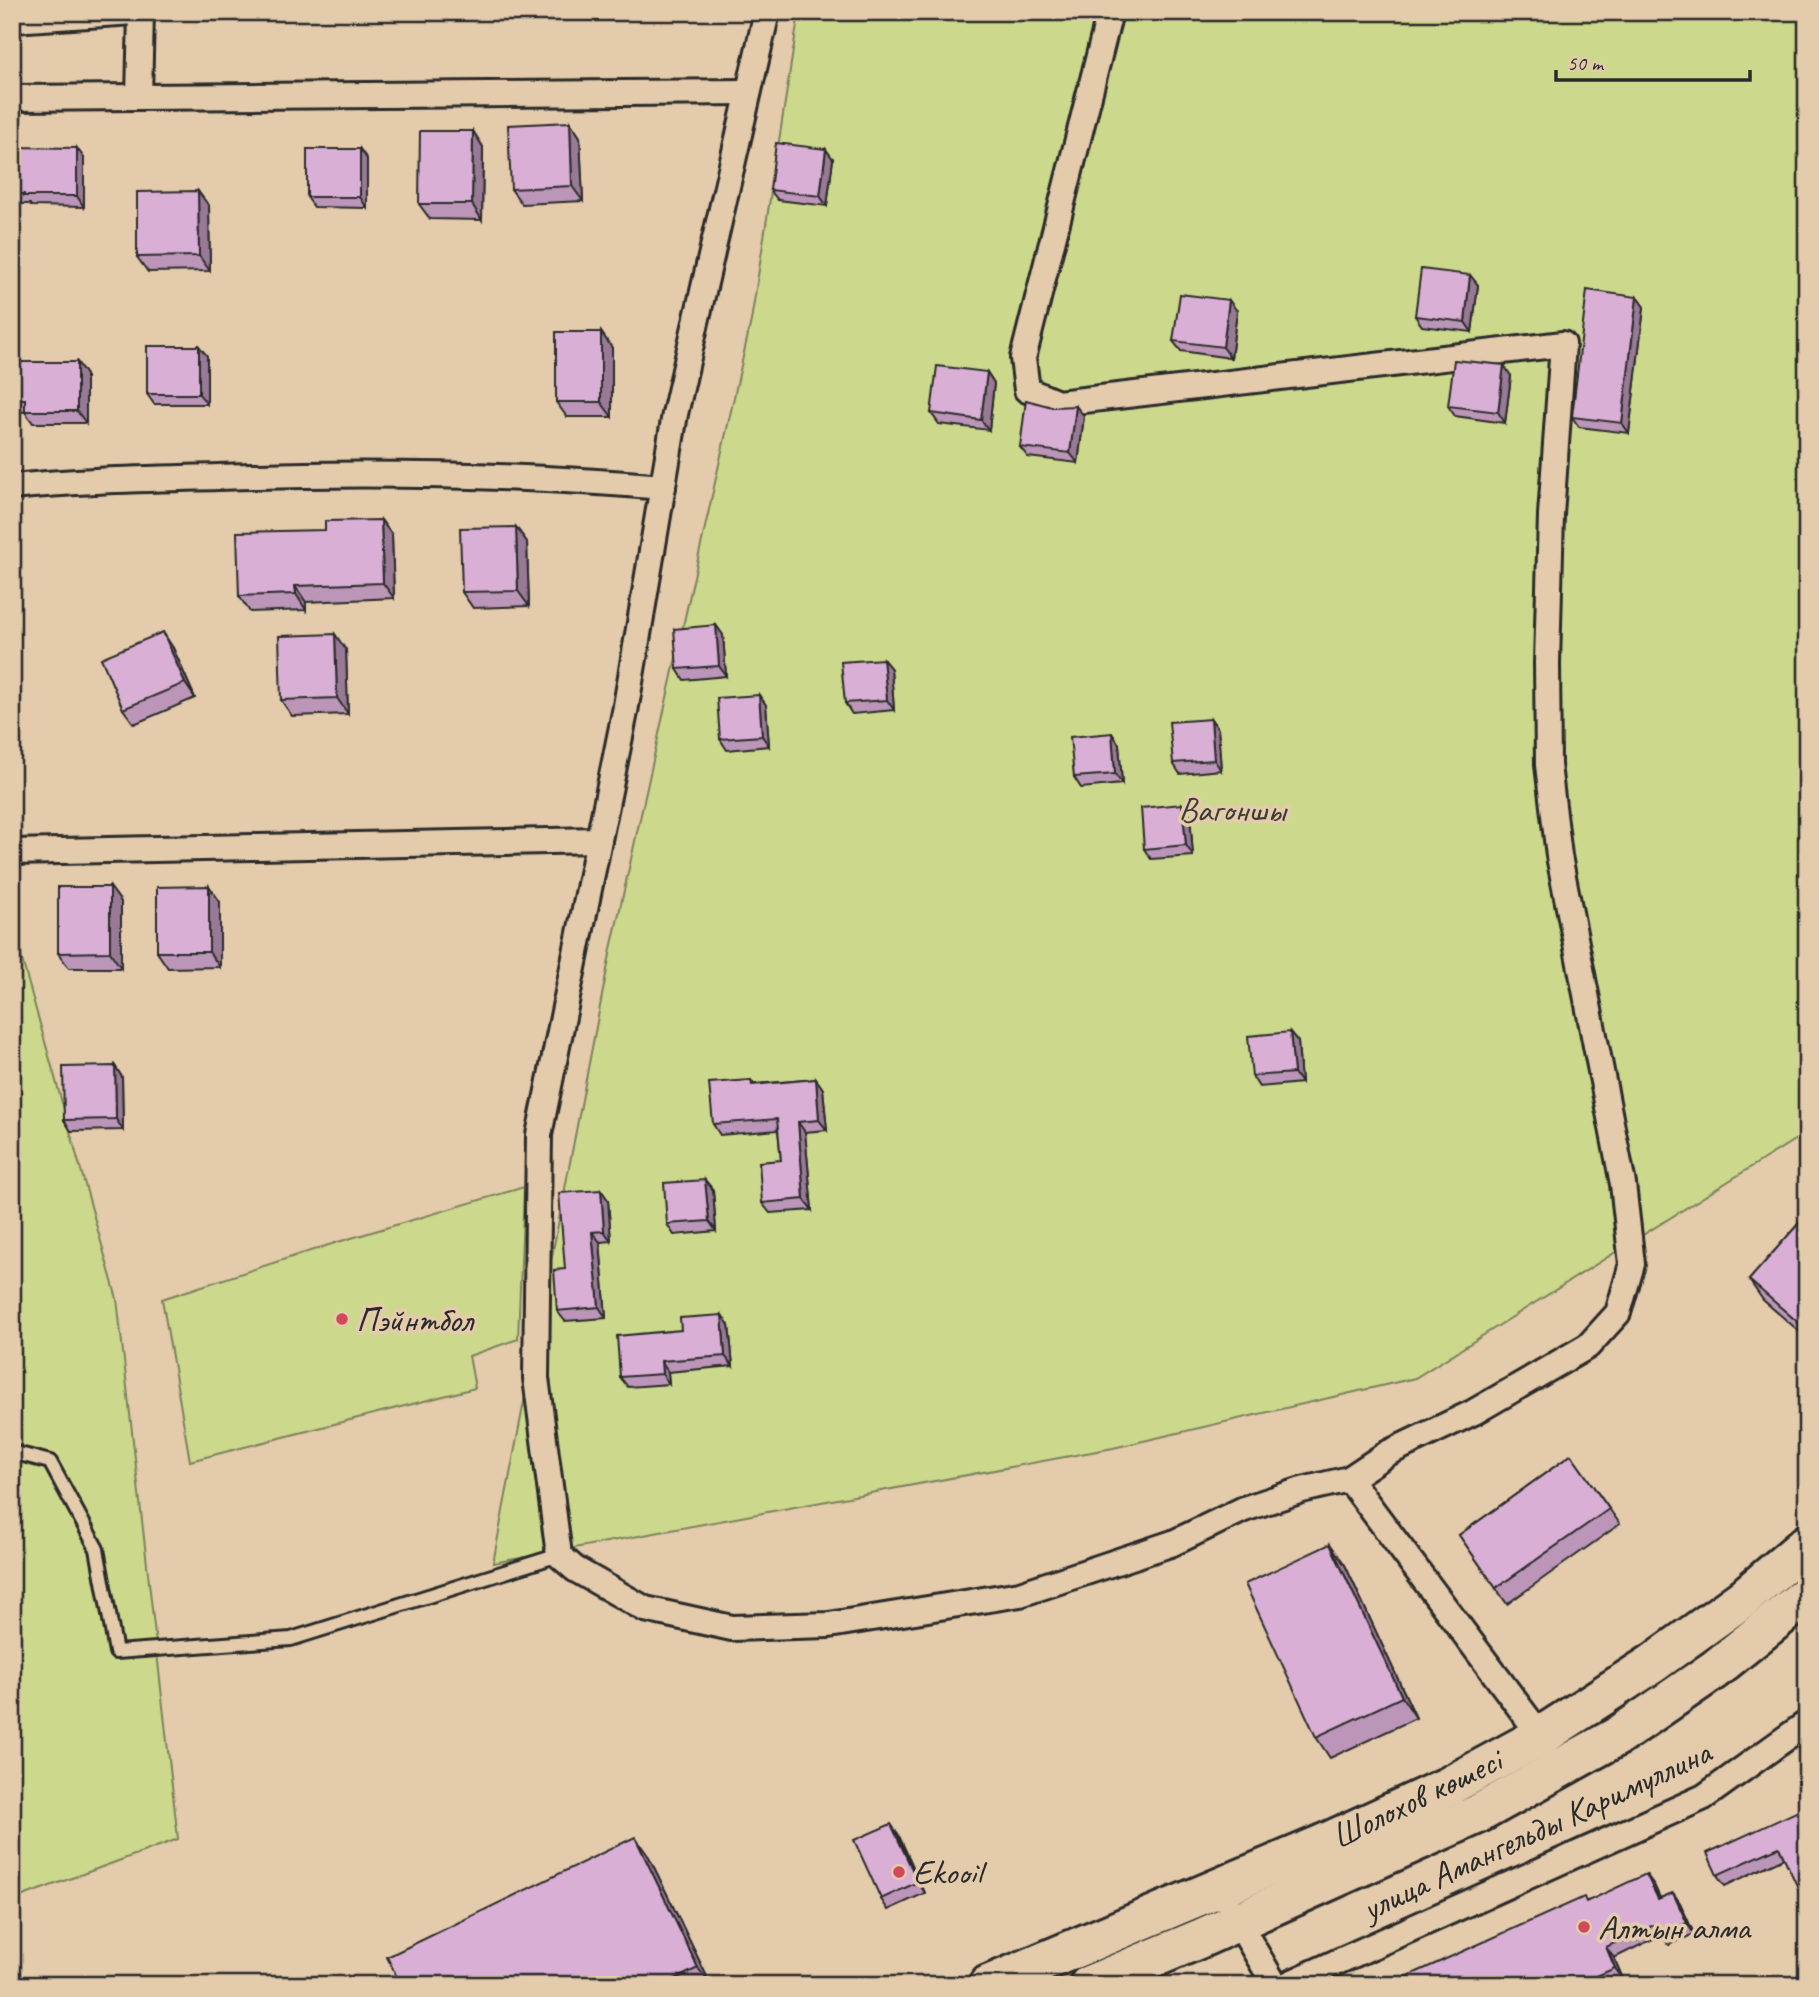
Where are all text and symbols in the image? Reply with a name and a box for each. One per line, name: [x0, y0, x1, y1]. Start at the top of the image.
scale bar: [1556, 38, 1751, 82]
text: 50 m: [1567, 50, 1605, 76]
park label: Вагоншы: [1179, 787, 1288, 832]
place label: Пэйнтбол: [356, 1297, 475, 1342]
marker: Пэйнтбол: [334, 1311, 350, 1327]
street label: улица Амангельды Каримуллина: [1353, 1729, 1720, 1932]
street label: Шолохов көшесі: [1324, 1736, 1513, 1859]
place label: Ekooil: [913, 1850, 988, 1895]
marker: Ekooil: [891, 1864, 907, 1880]
place label: Алтын алма: [1598, 1905, 1752, 1950]
marker: Алтын алма: [1576, 1919, 1592, 1935]

